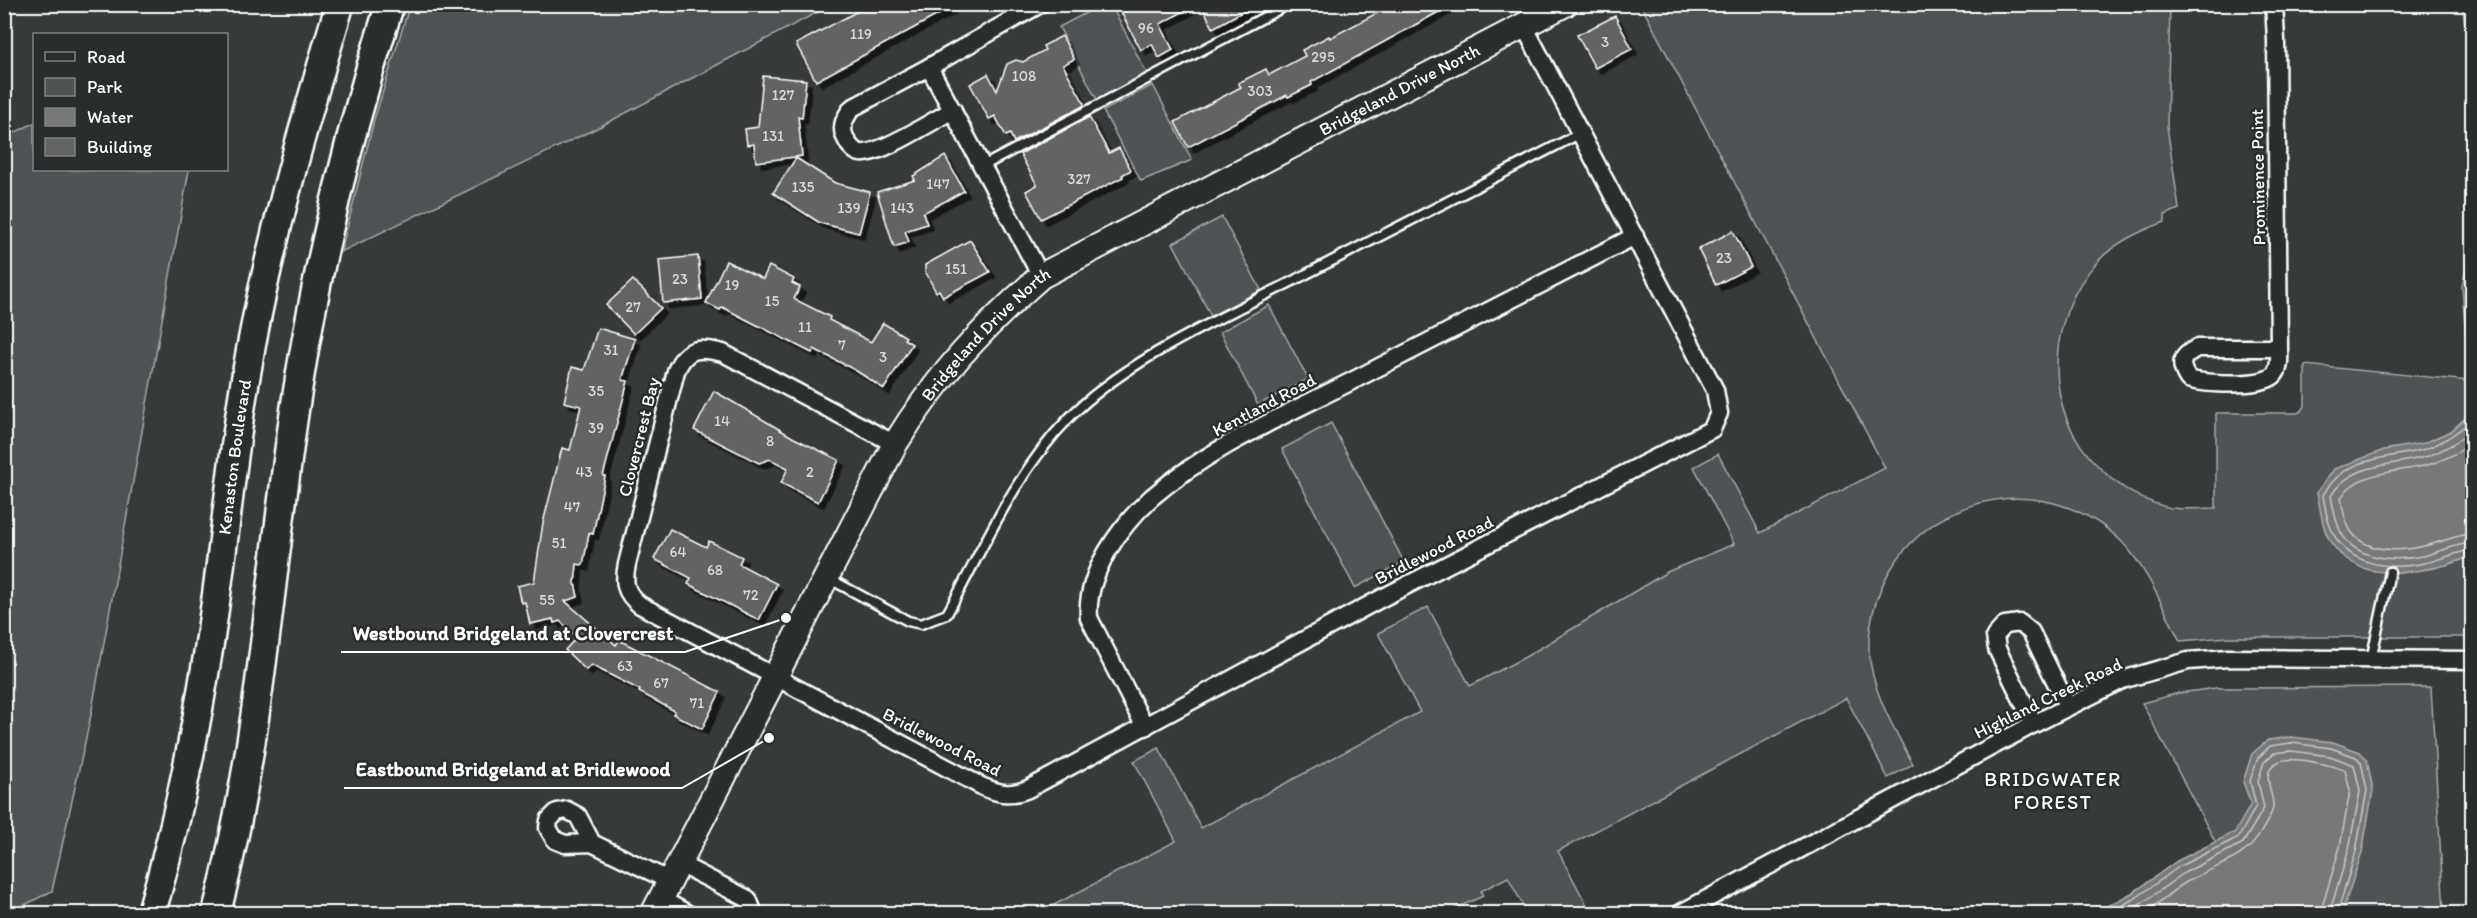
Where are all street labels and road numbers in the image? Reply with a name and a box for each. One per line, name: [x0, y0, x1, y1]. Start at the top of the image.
street label: Bridgeland Drive North: [1315, 39, 1483, 141]
street label: Prominence Point: [2246, 108, 2270, 245]
street label: Bridgeland Drive North: [917, 262, 1054, 405]
street label: Kentland Road: [1209, 368, 1320, 441]
street label: Clovercrest Bay: [614, 375, 665, 499]
street label: Kenaston Boulevard: [213, 378, 256, 536]
street label: Bridlewood Road: [1371, 511, 1497, 589]
street label: Highland Creek Road: [1970, 652, 2126, 743]
street label: Bridlewood Road: [879, 703, 1005, 781]

